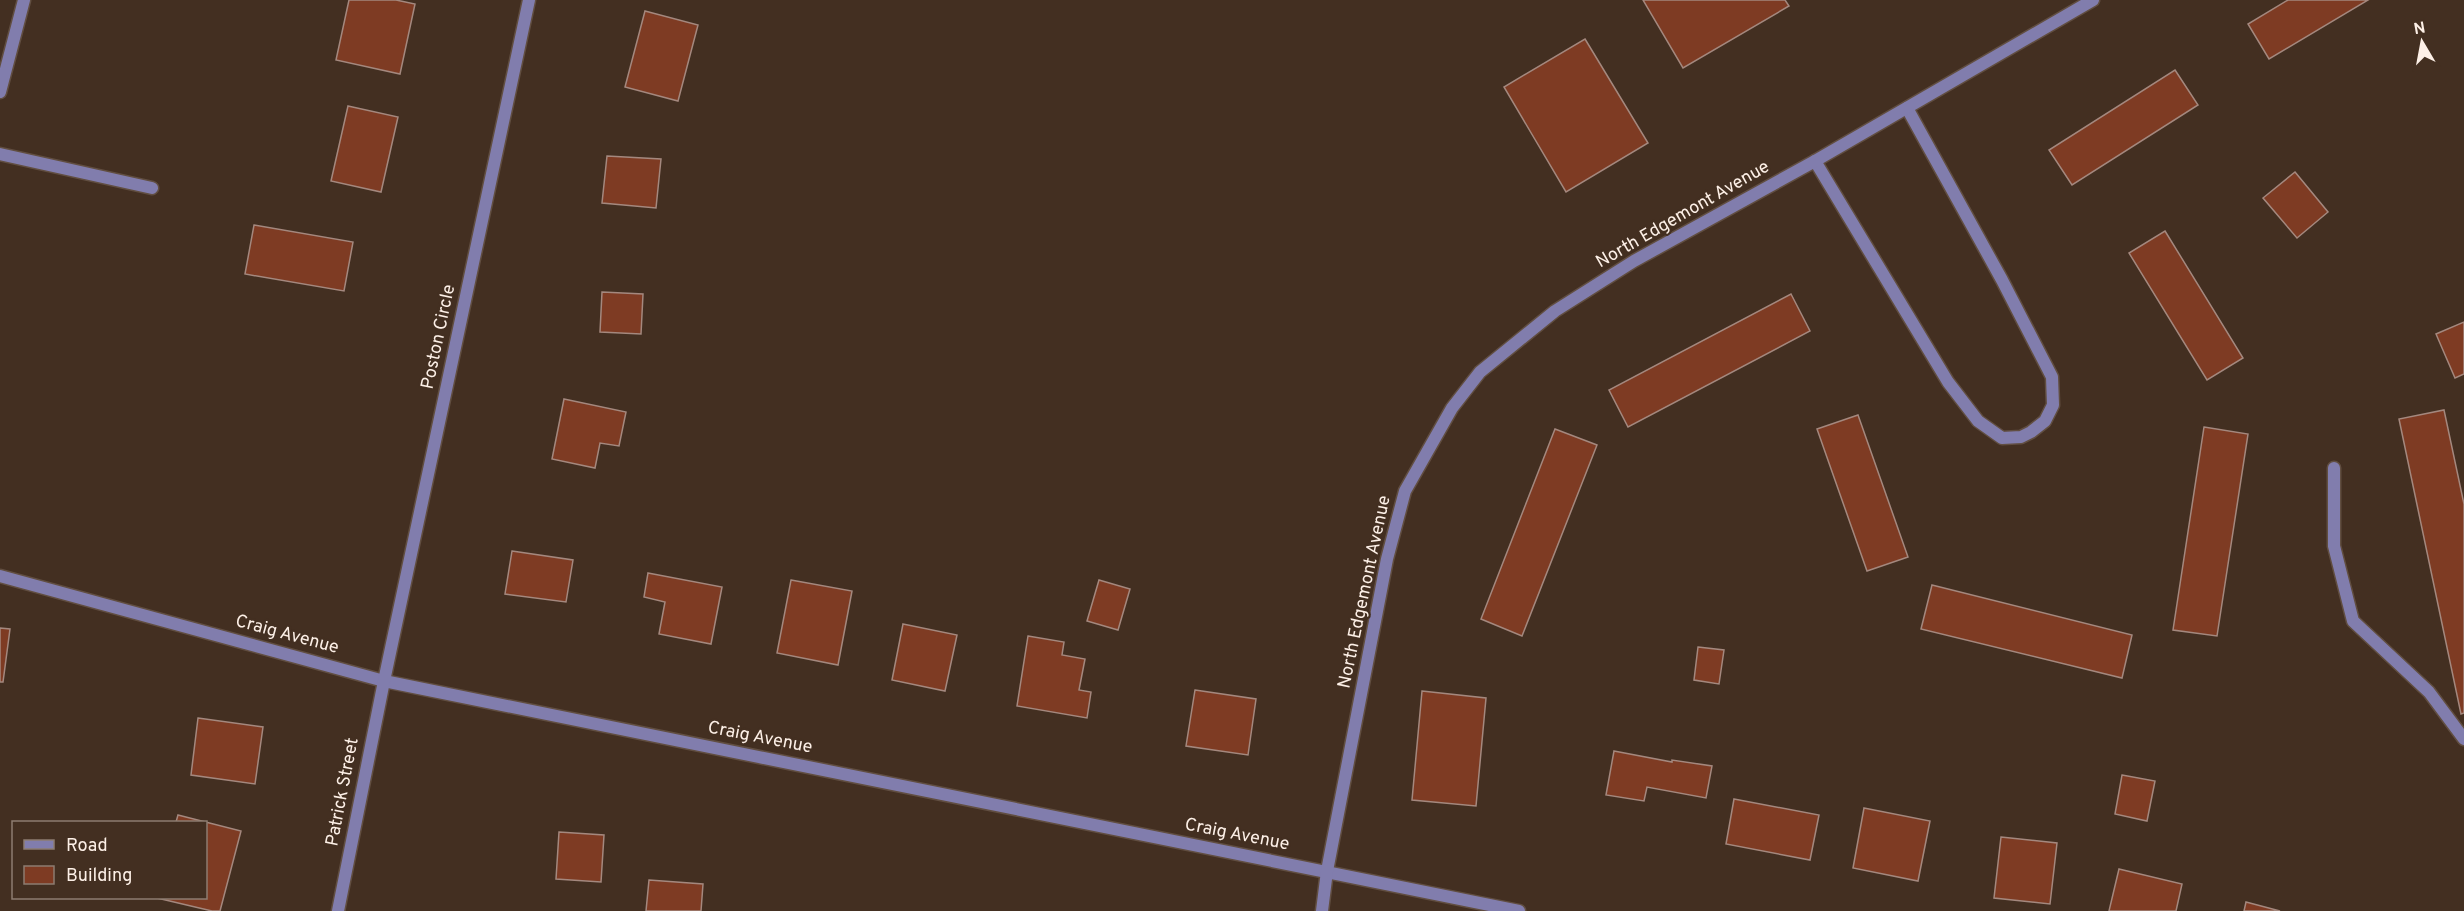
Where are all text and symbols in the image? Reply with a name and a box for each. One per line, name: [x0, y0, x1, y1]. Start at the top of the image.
north arrow: [2392, 12, 2452, 72]
text: N: [2412, 18, 2427, 40]
street label: North Edgemont Avenue: [1592, 156, 1774, 274]
street label: Poston Circle: [417, 282, 461, 392]
street label: North Edgemont Avenue: [1333, 493, 1397, 691]
street label: Craig Avenue: [233, 610, 341, 660]
street label: Craig Avenue: [706, 717, 814, 759]
street label: Patrick Street: [321, 736, 365, 848]
street label: Craig Avenue: [1183, 814, 1291, 856]
legend: [12, 821, 207, 899]
text: Road: [66, 835, 108, 858]
text: Building: [66, 865, 132, 888]

